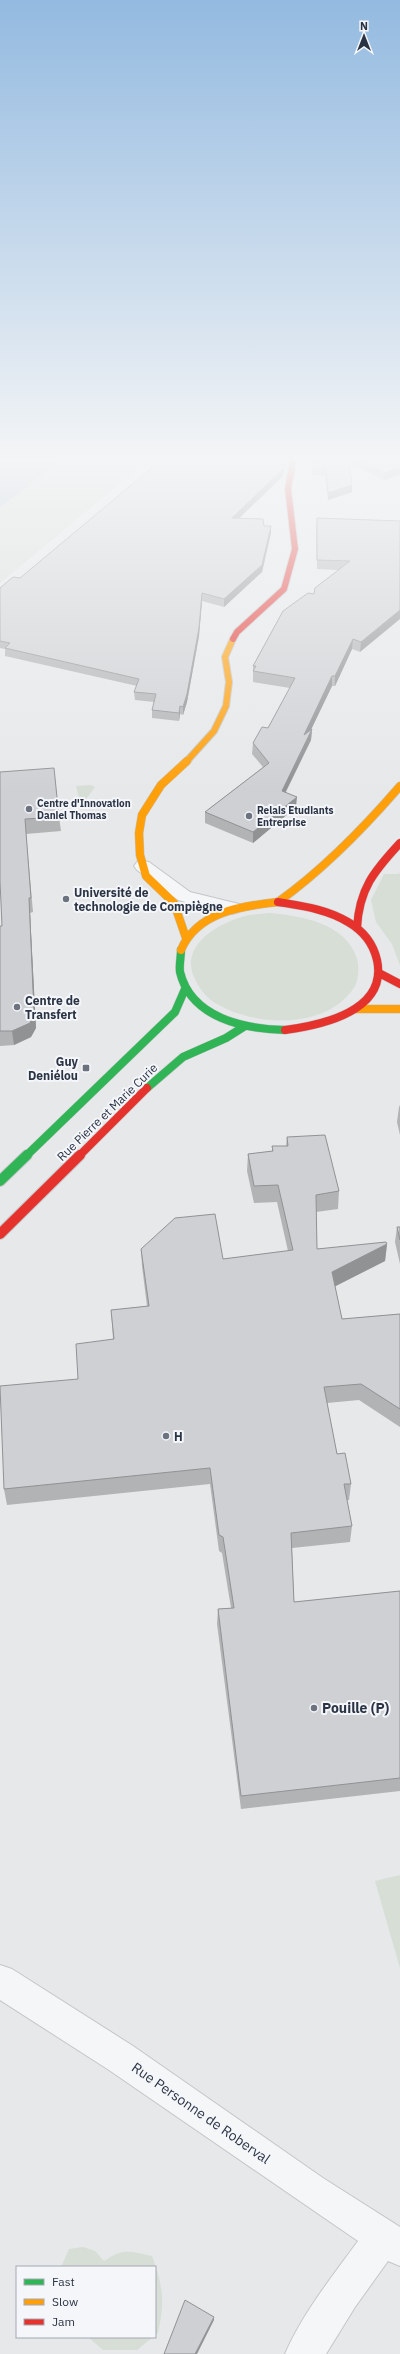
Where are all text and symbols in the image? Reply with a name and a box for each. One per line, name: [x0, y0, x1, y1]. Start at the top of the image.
north arrow: [344, 16, 384, 56]
text: N: [360, 19, 368, 33]
place label: Centre d'Innovation Daniel Thomas: [37, 797, 131, 822]
marker: Centre d'Innovation Daniel Thomas: [24, 804, 34, 814]
place label: Relais Etudiants Entreprise: [257, 804, 334, 829]
marker: Relais Etudiants Entreprise: [244, 811, 254, 821]
place label: Université de technologie de Compiègne: [74, 885, 223, 914]
marker: Université de technologie de Compiègne: [61, 894, 71, 904]
place label: Centre de Transfert: [25, 993, 80, 1022]
marker: Centre de Transfert: [12, 1002, 22, 1012]
place label: Guy Deniélou: [28, 1054, 79, 1083]
street label: Rue Pierre et Marie Curie: [54, 1060, 161, 1164]
marker: Guy Deniélou: [81, 1063, 91, 1073]
place label: H: [174, 1429, 183, 1444]
marker: H: [161, 1431, 171, 1441]
place label: Pouille (P): [322, 1699, 390, 1717]
marker: Pouille (P): [309, 1703, 319, 1713]
street label: Rue Personne de Roberval: [128, 2058, 274, 2168]
legend: [16, 2266, 156, 2338]
text: Fast: [52, 2274, 75, 2289]
text: Slow: [52, 2294, 78, 2309]
text: Jam: [52, 2314, 75, 2329]

